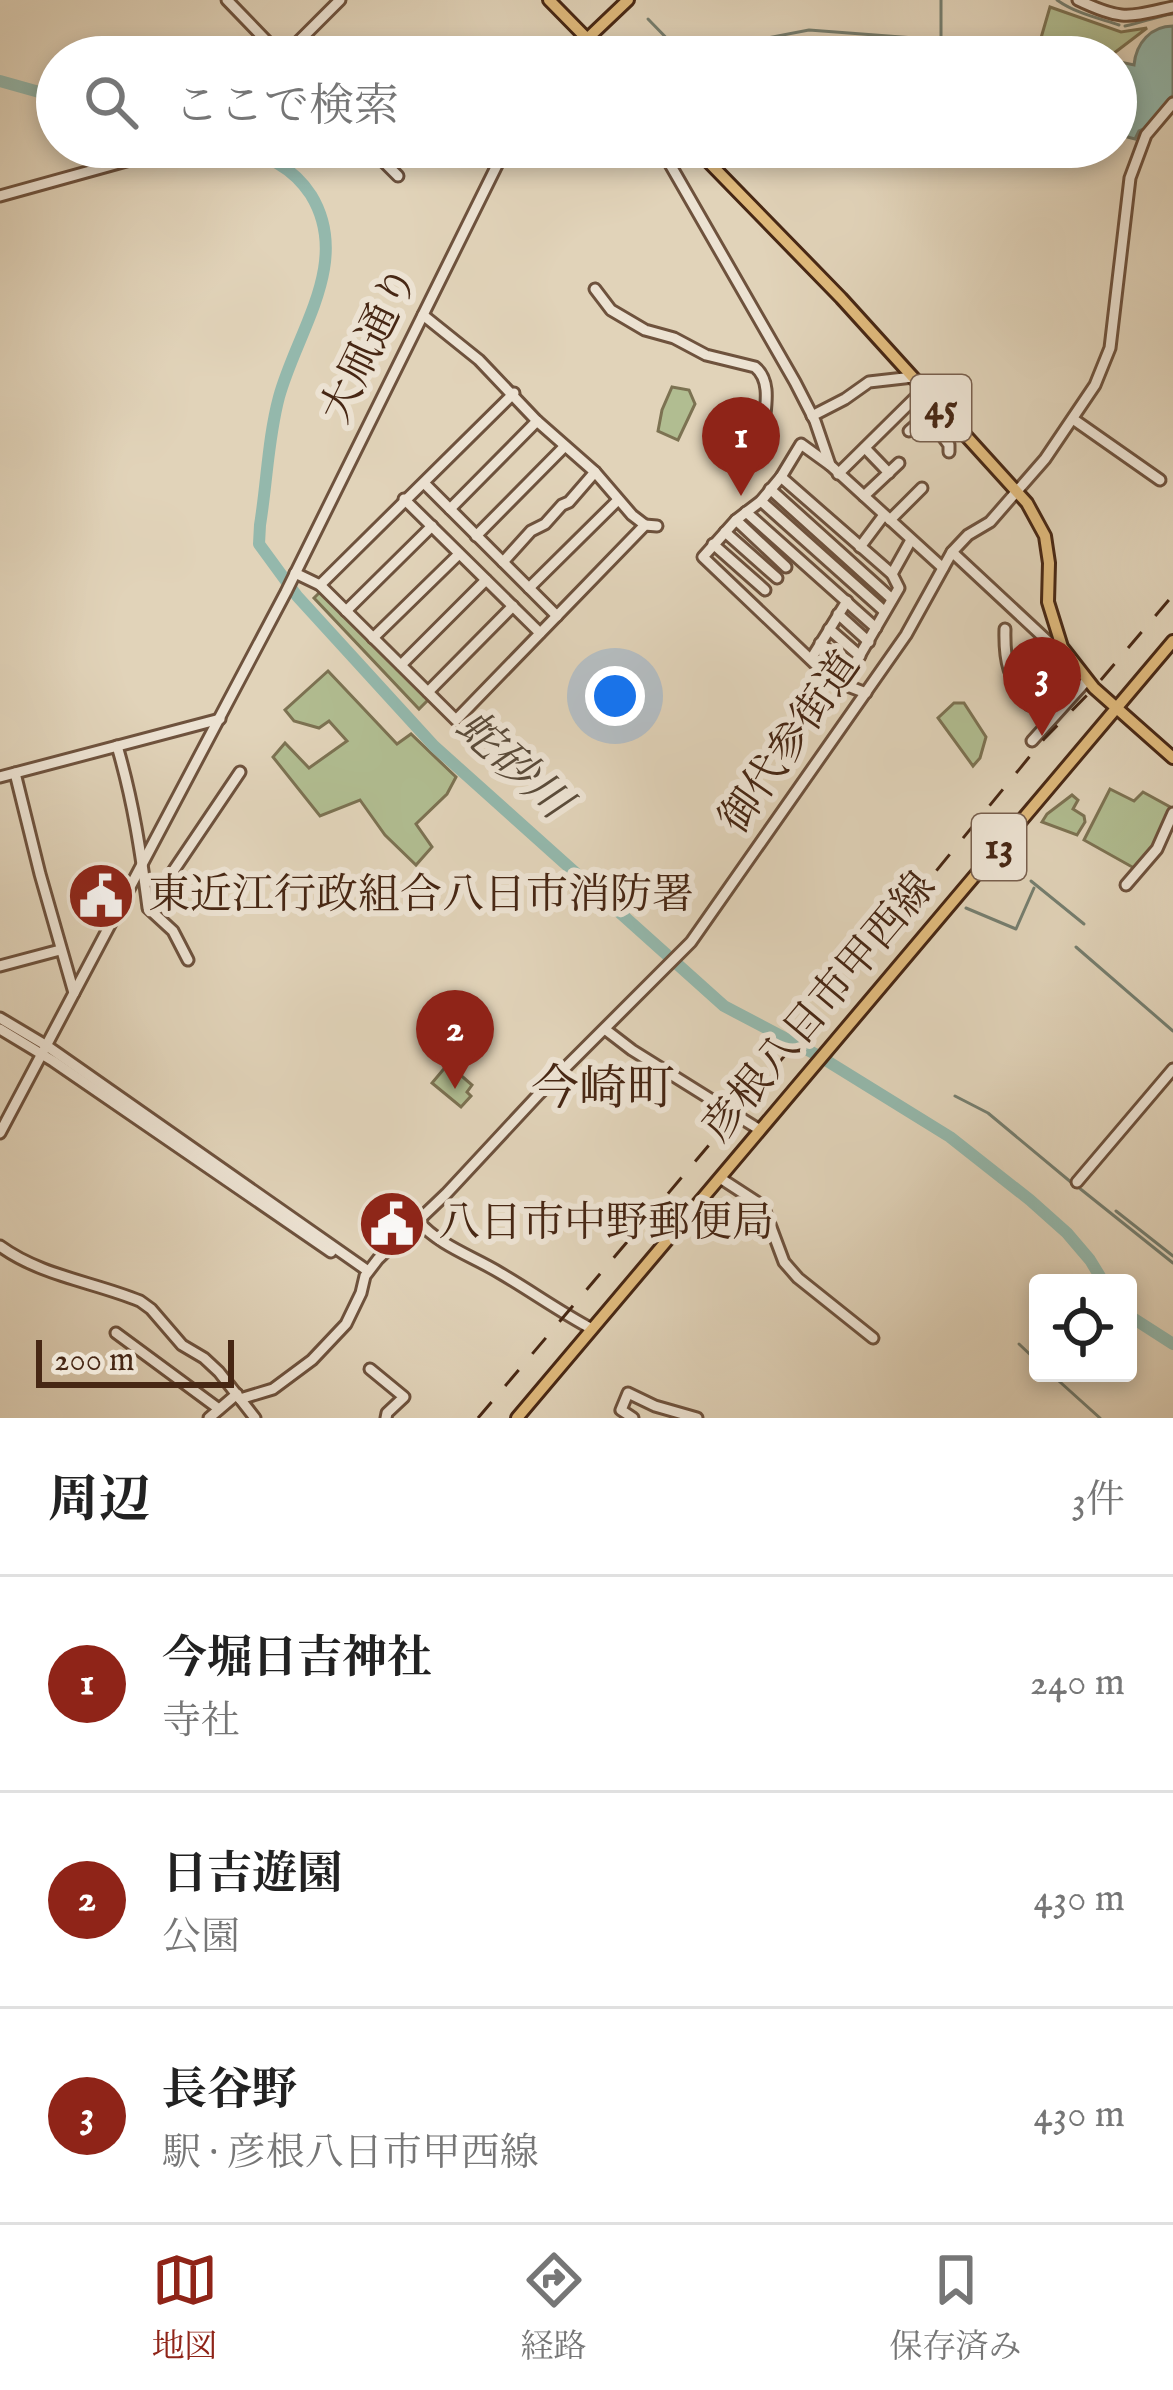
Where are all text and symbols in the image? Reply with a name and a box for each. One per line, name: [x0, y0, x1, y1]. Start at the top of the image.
search box: [36, 36, 1137, 168]
icon: search: [78, 69, 144, 135]
text: ここで検索: [174, 79, 399, 136]
street label: 大凧通り: [310, 258, 432, 432]
road number: 45: [911, 375, 971, 441]
pin: 1: [702, 397, 780, 496]
pin: 3: [1003, 637, 1081, 736]
street label: 御代参街道: [709, 642, 873, 844]
your location: [585, 666, 645, 726]
water label: 蛇砂川: [443, 700, 585, 836]
road number: 13: [972, 814, 1026, 880]
public building icon: 東近江行政組合八日市消防署: [66, 861, 136, 931]
street label: 彦根八日市甲西線: [692, 862, 948, 1154]
place label: 東近江行政組合八日市消防署: [148, 870, 694, 923]
pin: 2: [416, 990, 494, 1089]
district label: 今崎町: [531, 1061, 675, 1121]
public building icon: 八日市中野郵便局: [357, 1189, 427, 1259]
place label: 八日市中野郵便局: [438, 1198, 774, 1251]
map controls: [1029, 1274, 1137, 1382]
button: locate: [1029, 1274, 1137, 1382]
scale bar: [36, 1334, 234, 1387]
text: 200 m: [54, 1340, 135, 1382]
text: 周辺: [48, 1470, 150, 1535]
text: 3件: [1071, 1477, 1125, 1526]
text: 今堀日吉神社: [162, 1631, 432, 1688]
text: 1: [80, 1659, 94, 1708]
text: 240 m: [1030, 1659, 1125, 1708]
text: 寺社: [162, 1698, 240, 1747]
text: 日吉遊園: [162, 1847, 342, 1904]
text: 2: [78, 1875, 96, 1924]
text: 430 m: [1034, 1875, 1125, 1924]
text: 公園: [162, 1914, 240, 1963]
text: 長谷野: [162, 2063, 297, 2120]
text: 3: [80, 2091, 94, 2140]
text: 430 m: [1034, 2091, 1125, 2140]
text: 駅 · 彦根八日市甲西線: [162, 2130, 539, 2179]
tab: 地図: [152, 2247, 218, 2369]
tab: 経路: [521, 2247, 587, 2369]
tab: 保存済み: [890, 2247, 1022, 2369]

